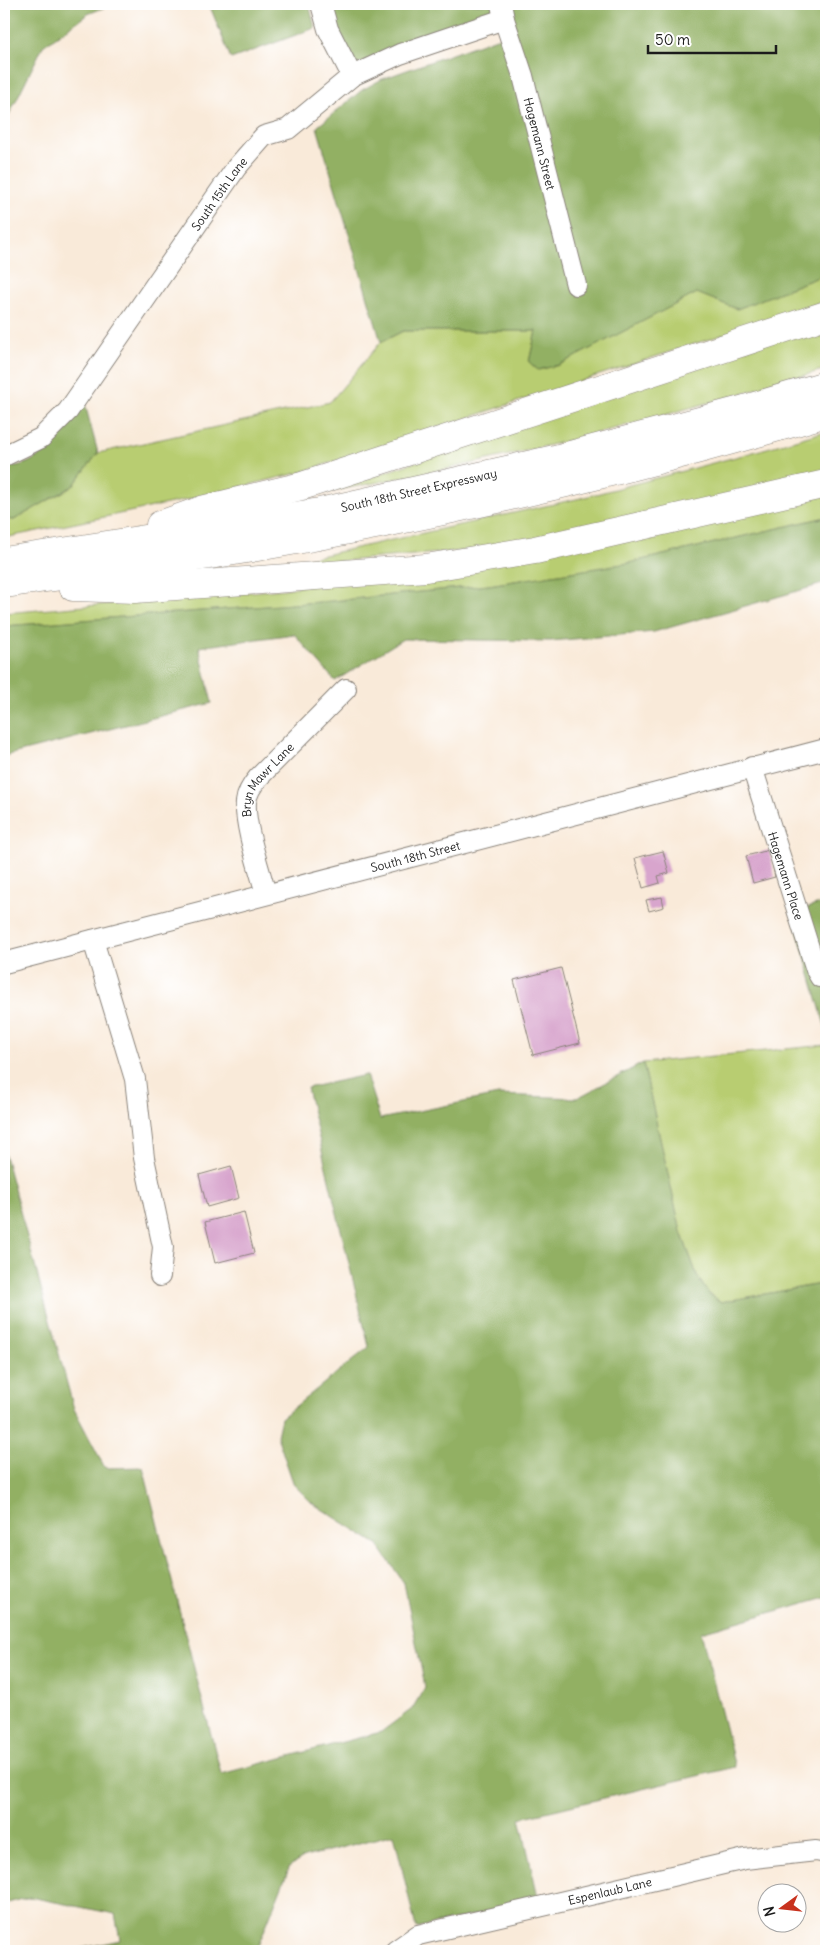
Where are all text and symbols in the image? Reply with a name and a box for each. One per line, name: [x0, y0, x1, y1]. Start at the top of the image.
scale bar: [648, 22, 775, 54]
text: 50 m: [655, 30, 690, 49]
street label: Hagemann Street: [521, 96, 559, 191]
street label: South 15th Lane: [188, 154, 250, 233]
street label: South 18th Street Expressway: [339, 465, 498, 515]
street label: Bryn Mawr Lane: [238, 739, 297, 818]
street label: Hagemann Place: [765, 830, 807, 922]
street label: South 18th Street: [369, 837, 462, 875]
street label: Espenlaub Lane: [567, 1873, 653, 1907]
north arrow: [758, 1882, 808, 1932]
text: N: [759, 1904, 779, 1918]

